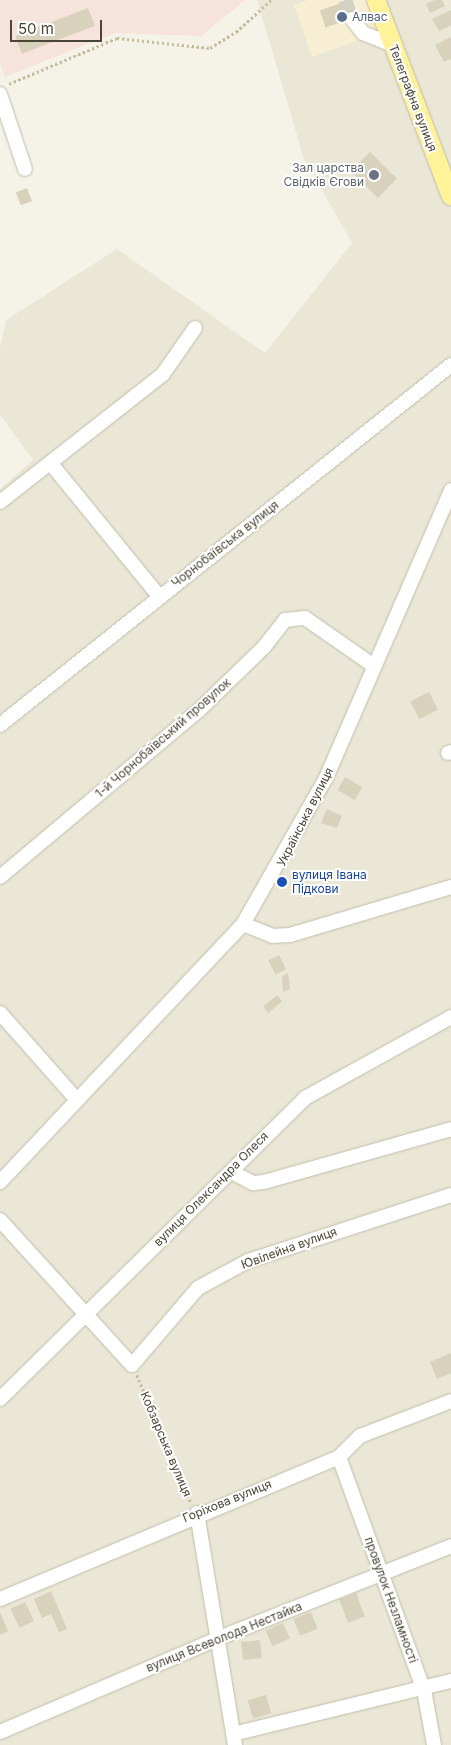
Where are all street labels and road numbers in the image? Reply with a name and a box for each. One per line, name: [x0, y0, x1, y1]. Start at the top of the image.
street label: Телеграфна вулиця: [386, 42, 440, 154]
street label: Чорнобаївська вулиця: [169, 498, 281, 590]
street label: 1-й Чорнобаївський провулок: [92, 675, 234, 801]
street label: Українська вулиця: [274, 765, 336, 869]
street label: вулиця Олександра Олеся: [151, 1129, 271, 1249]
street label: Ювілейна вулиця: [239, 1224, 339, 1272]
street label: Кобзарська вулиця: [137, 1389, 195, 1499]
street label: Горіхова вулиця: [180, 1477, 274, 1525]
street label: провулок Незламності: [361, 1535, 421, 1665]
street label: вулиця Всеволода Нестайка: [144, 1599, 304, 1675]

